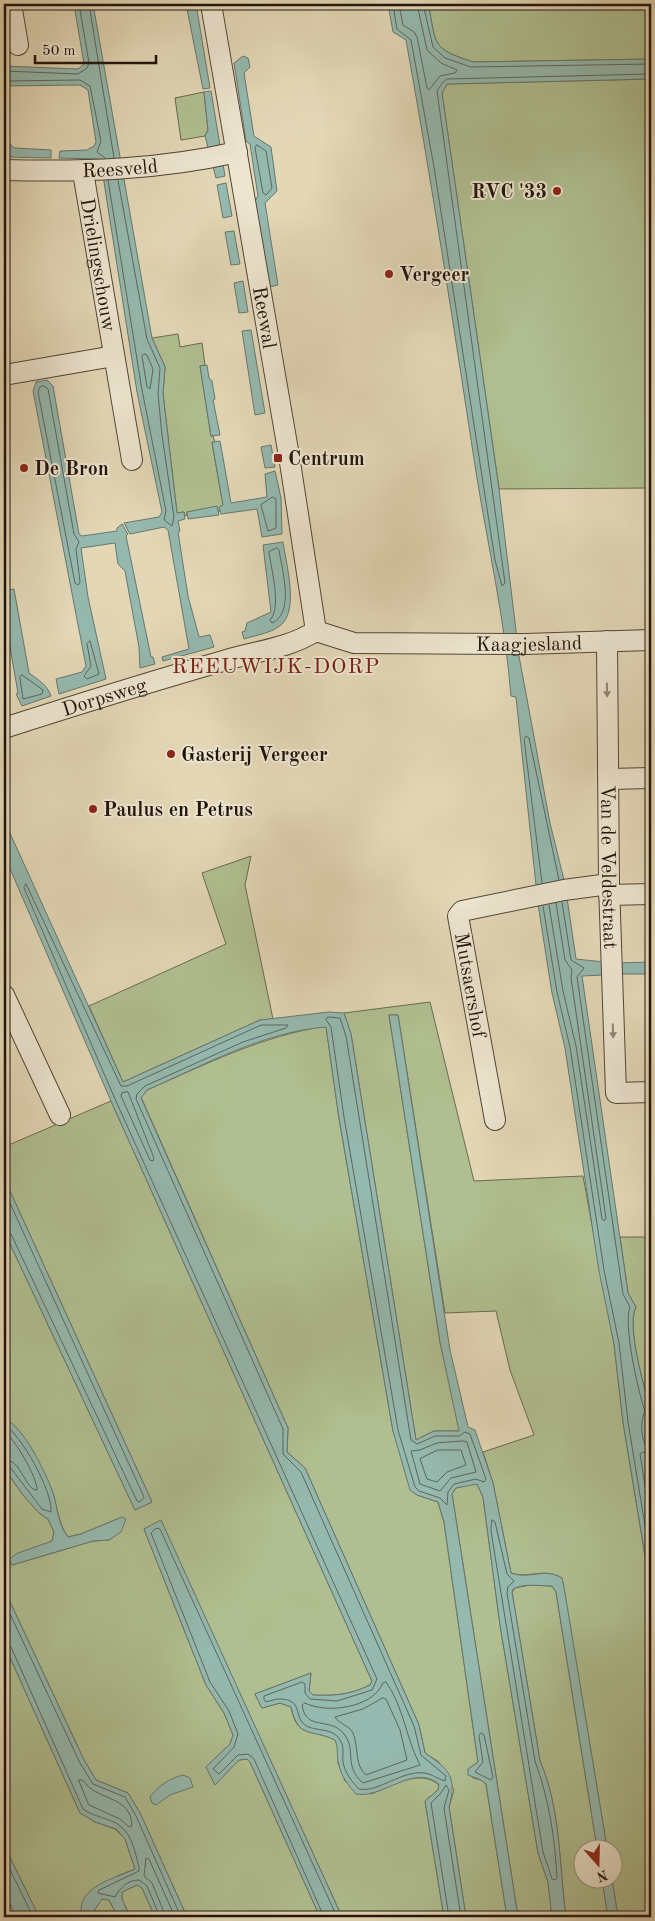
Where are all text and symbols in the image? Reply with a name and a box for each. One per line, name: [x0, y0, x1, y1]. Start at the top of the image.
scale bar: [35, 32, 156, 64]
text: 50 m: [42, 44, 76, 59]
street label: Reesveld: [82, 157, 159, 182]
place label: RVC '33: [471, 183, 547, 203]
marker: RVC '33: [551, 185, 563, 197]
street label: Drielingschouw: [76, 197, 118, 334]
place label: Vergeer: [399, 266, 470, 286]
marker: Vergeer: [383, 268, 395, 280]
street label: Reewal: [248, 285, 278, 350]
place label: Centrum: [288, 450, 365, 470]
marker: Centrum: [272, 452, 284, 464]
place label: De Bron: [34, 460, 109, 480]
marker: De Bron: [18, 462, 30, 474]
street label: Kaagjesland: [476, 634, 583, 656]
district label: REEUWIJK-DORP: [172, 656, 380, 678]
street label: Dorpsweg: [60, 676, 149, 721]
one-way arrow: [604, 682, 612, 698]
place label: Gasterij Vergeer: [181, 746, 328, 766]
marker: Gasterij Vergeer: [165, 748, 177, 760]
street label: Van de Veldestraat: [596, 785, 619, 949]
place label: Paulus en Petrus: [103, 801, 253, 821]
marker: Paulus en Petrus: [87, 803, 99, 815]
street label: Mutsaershof: [450, 931, 488, 1041]
one-way arrow: [610, 1023, 618, 1039]
north arrow: [572, 1838, 622, 1888]
text: N: [594, 1867, 610, 1884]

